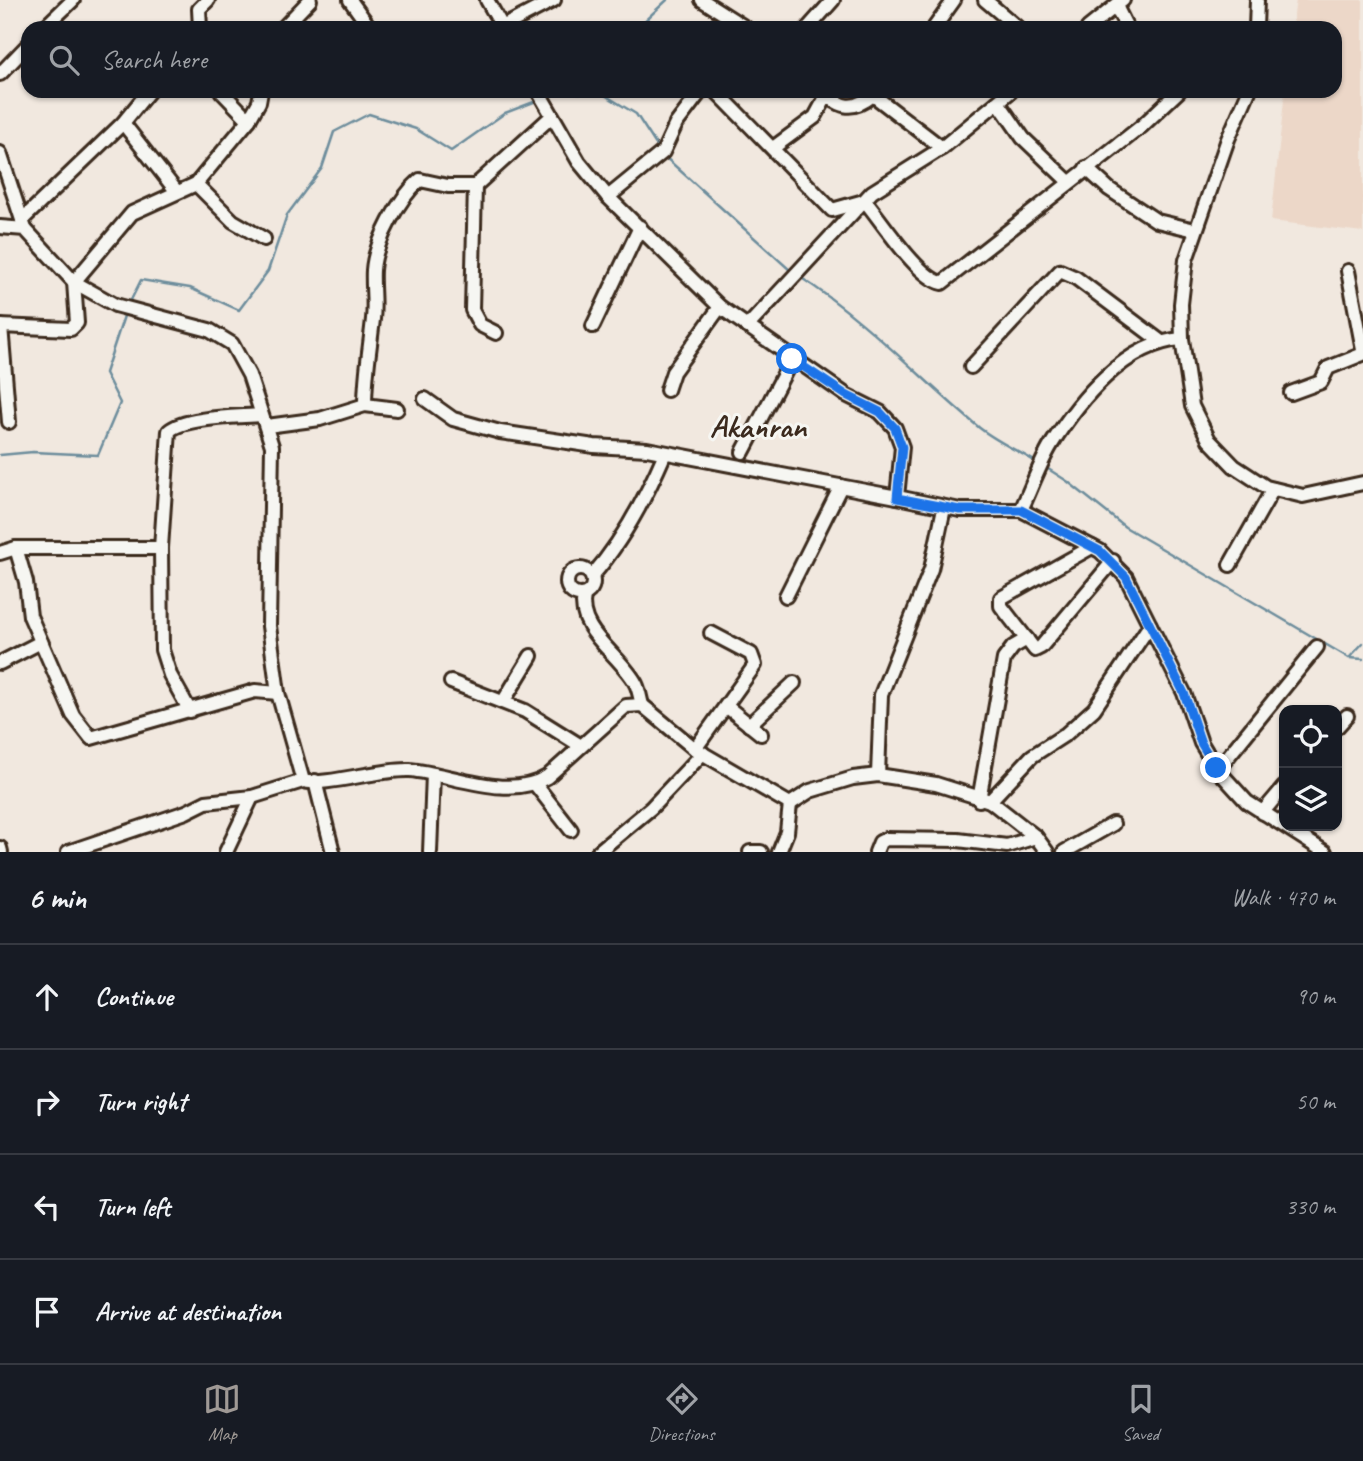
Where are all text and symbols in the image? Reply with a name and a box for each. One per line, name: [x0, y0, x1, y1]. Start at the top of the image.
search box: [21, 21, 1342, 98]
icon: search: [45, 41, 83, 79]
text: Search here: [101, 43, 207, 76]
route start: [776, 343, 807, 374]
district label: Akanran: [710, 406, 808, 447]
map controls: [1279, 705, 1342, 831]
button: locate: [1279, 705, 1342, 768]
route end: [1200, 752, 1231, 783]
button: layers: [1279, 768, 1342, 831]
text: 6 min: [28, 879, 86, 917]
text: Walk · 470 m: [1231, 883, 1335, 912]
icon: ahead: [28, 978, 66, 1016]
text: Continue: [95, 980, 173, 1013]
text: 90 m: [1296, 982, 1335, 1011]
icon: right: [28, 1083, 66, 1121]
text: Turn right: [95, 1085, 186, 1118]
text: 50 m: [1296, 1087, 1335, 1116]
icon: left: [28, 1188, 66, 1226]
text: Turn left: [95, 1190, 170, 1223]
text: 330 m: [1286, 1192, 1335, 1221]
icon: arrive: [28, 1293, 66, 1331]
text: Arrive at destination: [95, 1295, 281, 1328]
tab: Map: [203, 1380, 241, 1446]
tab: Directions: [648, 1380, 715, 1446]
tab: Saved: [1122, 1380, 1160, 1446]

